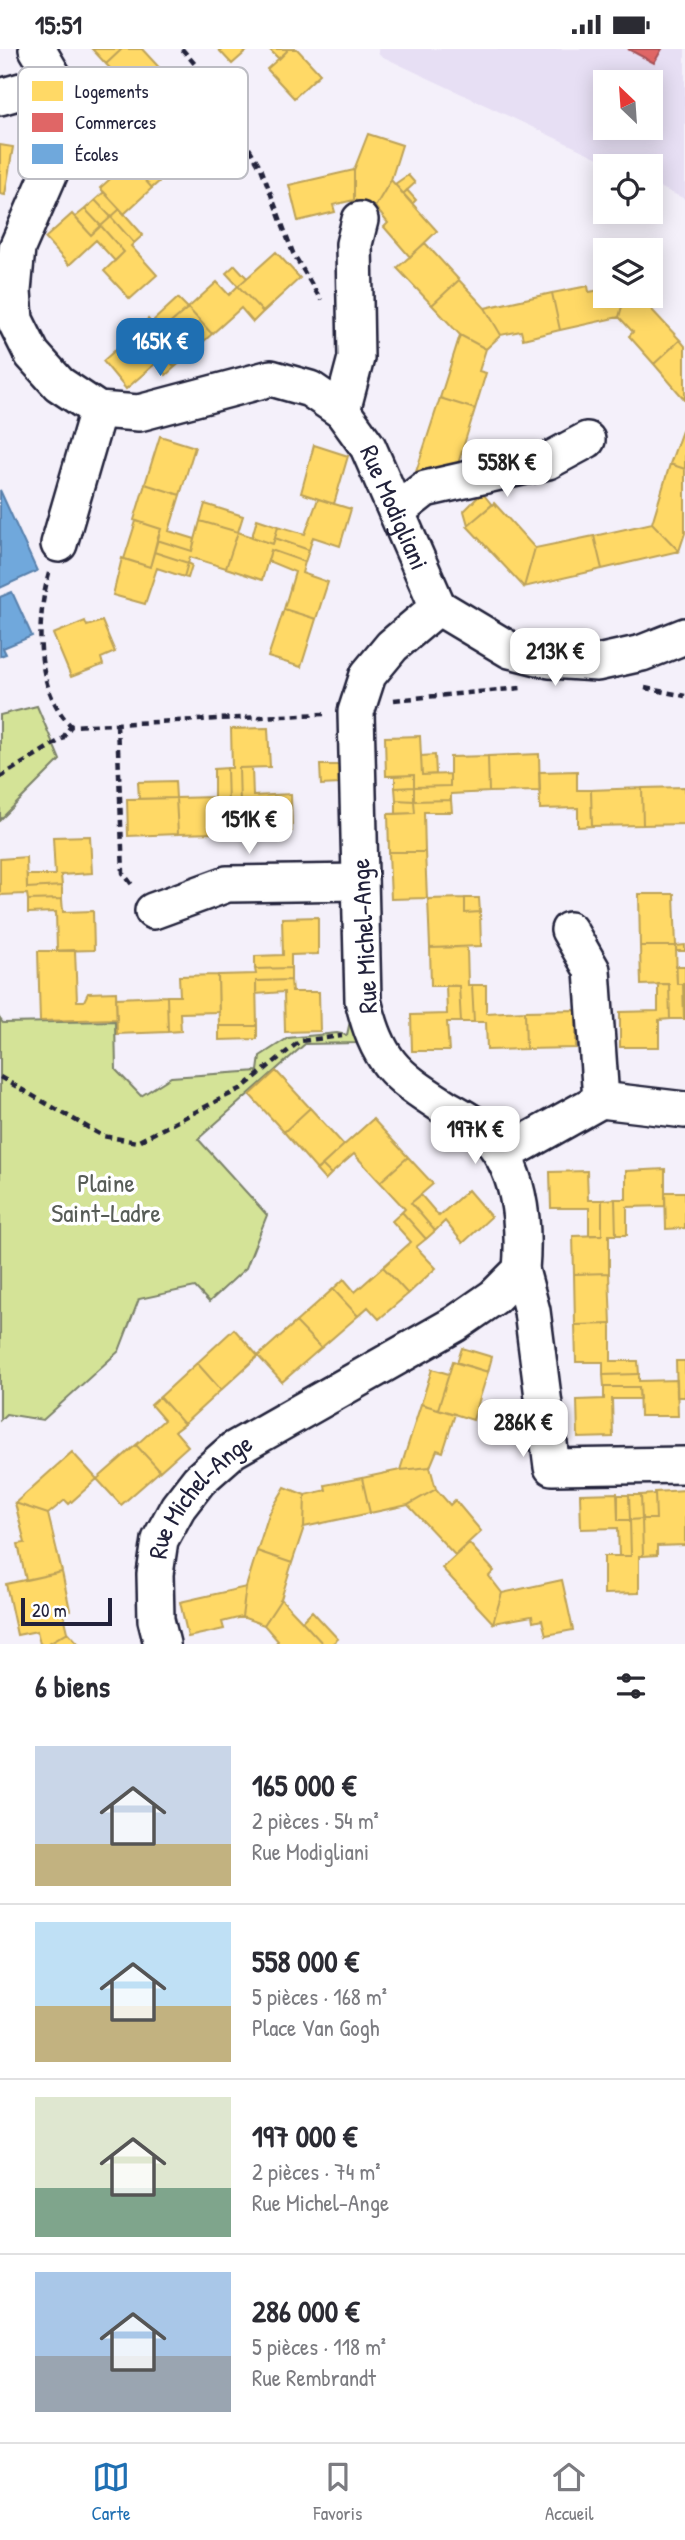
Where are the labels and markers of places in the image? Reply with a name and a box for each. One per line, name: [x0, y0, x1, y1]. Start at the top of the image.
pin: 165K €: [103, 319, 217, 378]
pin: 558K €: [450, 440, 564, 499]
pin: 213K €: [498, 629, 612, 688]
pin: 151K €: [192, 797, 306, 856]
pin: 197K €: [418, 1107, 532, 1166]
pin: 286K €: [466, 1399, 580, 1459]

